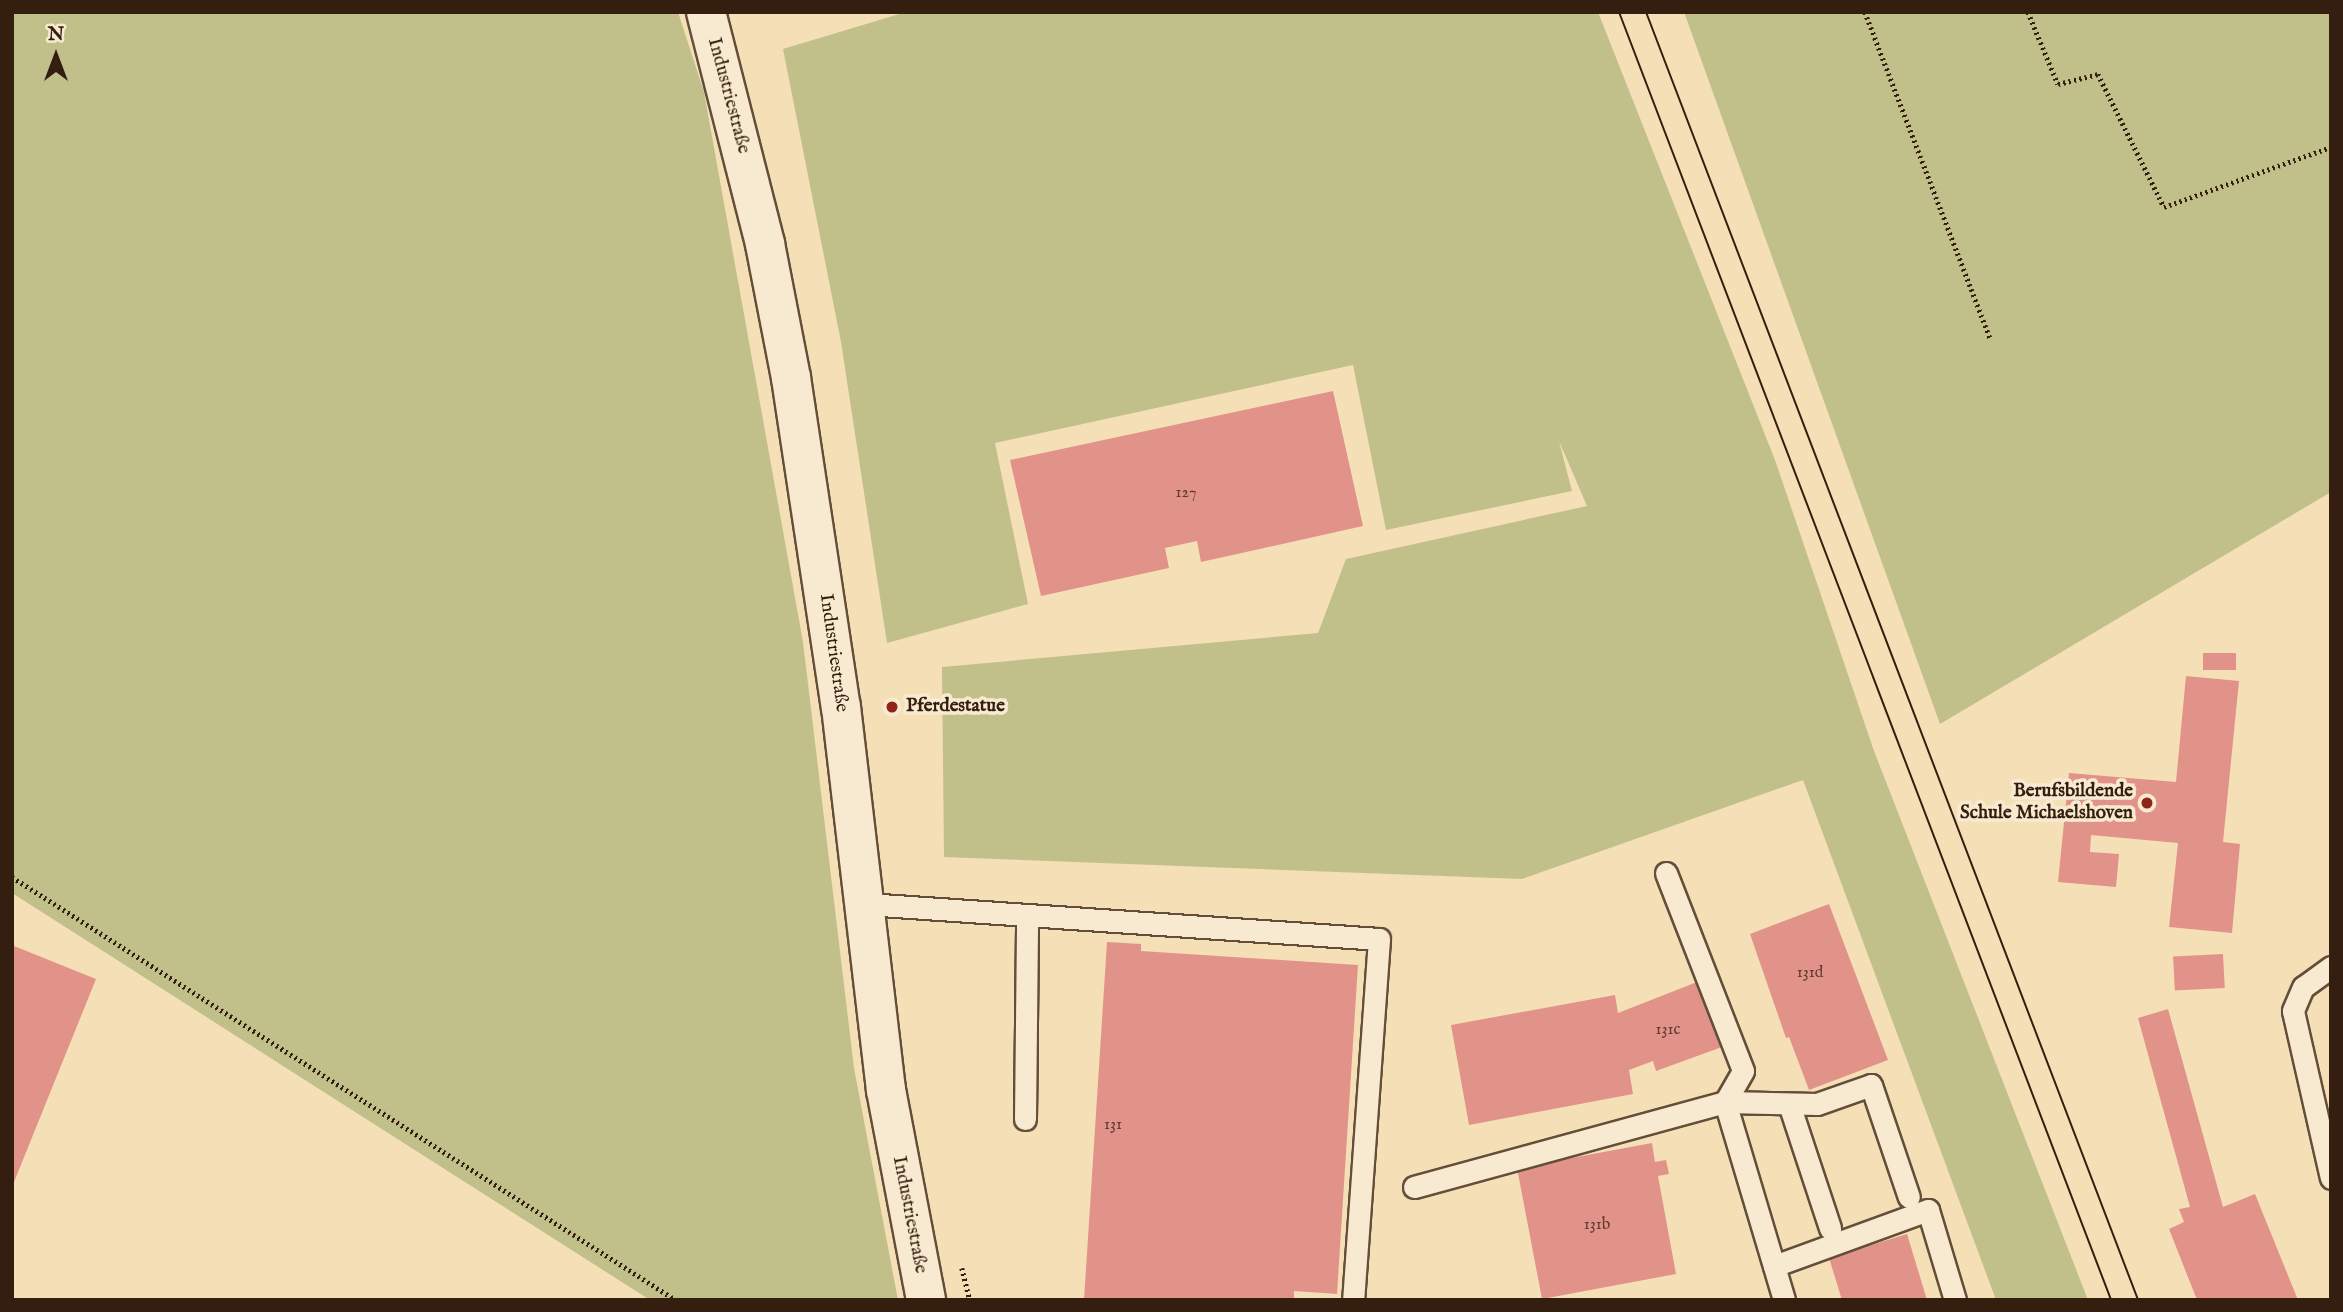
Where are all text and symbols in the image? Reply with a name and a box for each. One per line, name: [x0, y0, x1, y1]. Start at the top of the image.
north arrow: [21, 21, 91, 91]
text: N: [48, 23, 64, 47]
street label: Industriestraße: [702, 36, 754, 156]
house number: 127: [1176, 483, 1196, 503]
street label: Industriestraße: [813, 592, 853, 714]
place label: Pferdestatue: [906, 696, 1005, 718]
marker: Pferdestatue: [884, 699, 900, 715]
place label: Berufsbildende Schule Michaelshoven: [1960, 781, 2133, 825]
marker: Berufsbildende Schule Michaelshoven: [2139, 795, 2155, 811]
house number: 131d: [1797, 963, 1823, 983]
house number: 131c: [1656, 1020, 1680, 1040]
house number: 131: [1104, 1115, 1122, 1135]
street label: Industriestraße: [886, 1154, 932, 1276]
house number: 131b: [1584, 1215, 1610, 1235]

